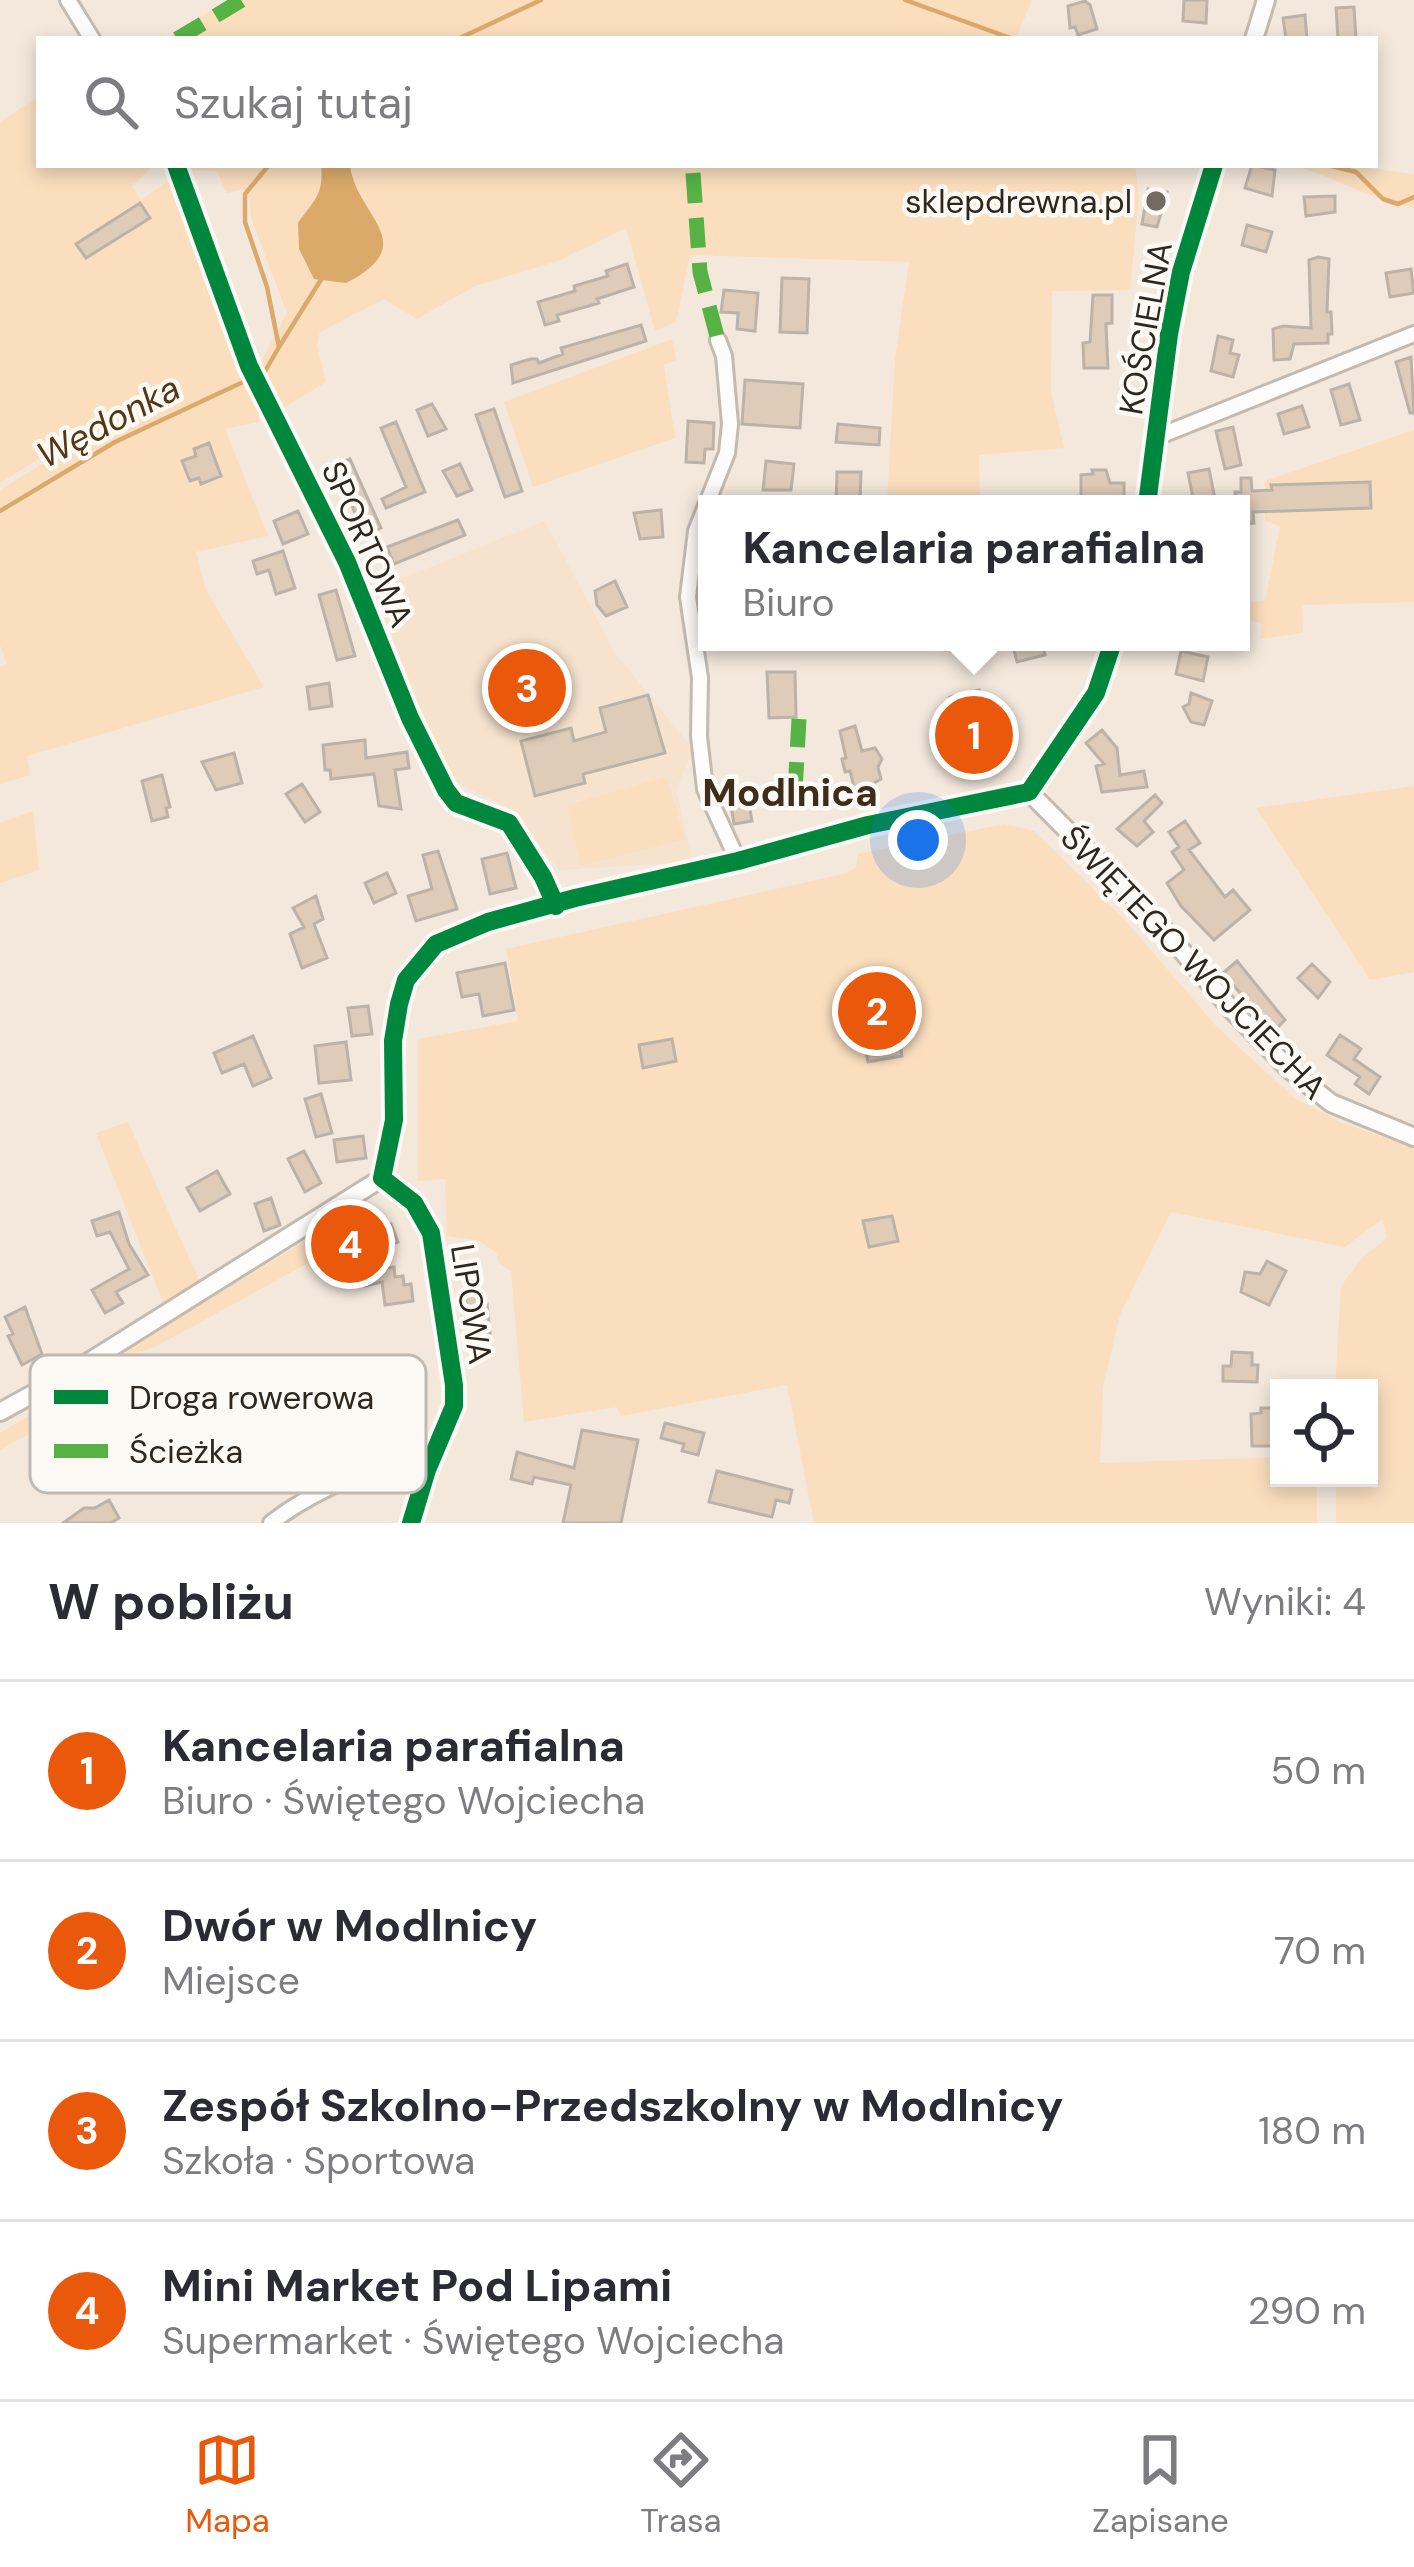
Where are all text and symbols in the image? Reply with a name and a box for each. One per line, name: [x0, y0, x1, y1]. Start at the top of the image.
search box: [36, 36, 1378, 168]
icon: search: [78, 69, 144, 135]
text: Szukaj tutaj: [174, 73, 413, 132]
place label: sklepdrewna.pl: [905, 180, 1132, 223]
marker: sklepdrewna.pl: [1143, 188, 1169, 214]
street label: KOŚCIELNA: [1109, 238, 1182, 418]
water label: Wędonka: [28, 364, 188, 479]
street label: SPORTOWA: [312, 455, 423, 634]
popup: [698, 495, 1250, 651]
text: Kancelaria parafialna: [743, 518, 1205, 577]
text: Biuro: [743, 577, 835, 628]
pin: 3: [488, 643, 566, 733]
pin: 1: [935, 690, 1013, 780]
district label: Modlnica: [702, 767, 878, 818]
your location: [888, 810, 948, 870]
street label: ŚWIĘTEGO WOJCIECHA: [1052, 816, 1336, 1108]
pin: 2: [838, 966, 916, 1056]
pin: 4: [311, 1199, 389, 1289]
street label: LIPOWA: [441, 1241, 502, 1367]
legend: [30, 1355, 426, 1493]
text: Droga rowerowa: [129, 1376, 374, 1419]
map controls: [1270, 1379, 1378, 1487]
button: locate: [1270, 1379, 1378, 1487]
text: Ścieżka: [129, 1430, 243, 1473]
text: W pobliżu: [48, 1568, 294, 1635]
text: Wyniki: 4: [1204, 1576, 1366, 1627]
text: Kancelaria parafialna: [162, 1716, 625, 1775]
text: 1: [80, 1745, 94, 1796]
text: 50 m: [1270, 1745, 1366, 1796]
text: Biuro · Świętego Wojciecha: [162, 1775, 645, 1826]
text: Dwór w Modlnicy: [162, 1896, 537, 1955]
text: 2: [76, 1925, 98, 1976]
text: 70 m: [1274, 1925, 1366, 1976]
text: Miejsce: [162, 1955, 300, 2006]
text: Zespół Szkolno-Przedszkolny w Modlnicy: [162, 2076, 1064, 2135]
text: 3: [75, 2105, 99, 2156]
text: 180 m: [1258, 2105, 1366, 2156]
text: Szkoła · Sportowa: [162, 2135, 475, 2186]
text: Mini Market Pod Lipami: [162, 2256, 672, 2315]
text: 4: [74, 2285, 100, 2336]
text: 290 m: [1248, 2285, 1366, 2336]
text: Supermarket · Świętego Wojciecha: [162, 2315, 784, 2366]
tab: Mapa: [185, 2427, 270, 2542]
tab: Trasa: [640, 2427, 722, 2542]
tab: Zapisane: [1092, 2427, 1229, 2542]

